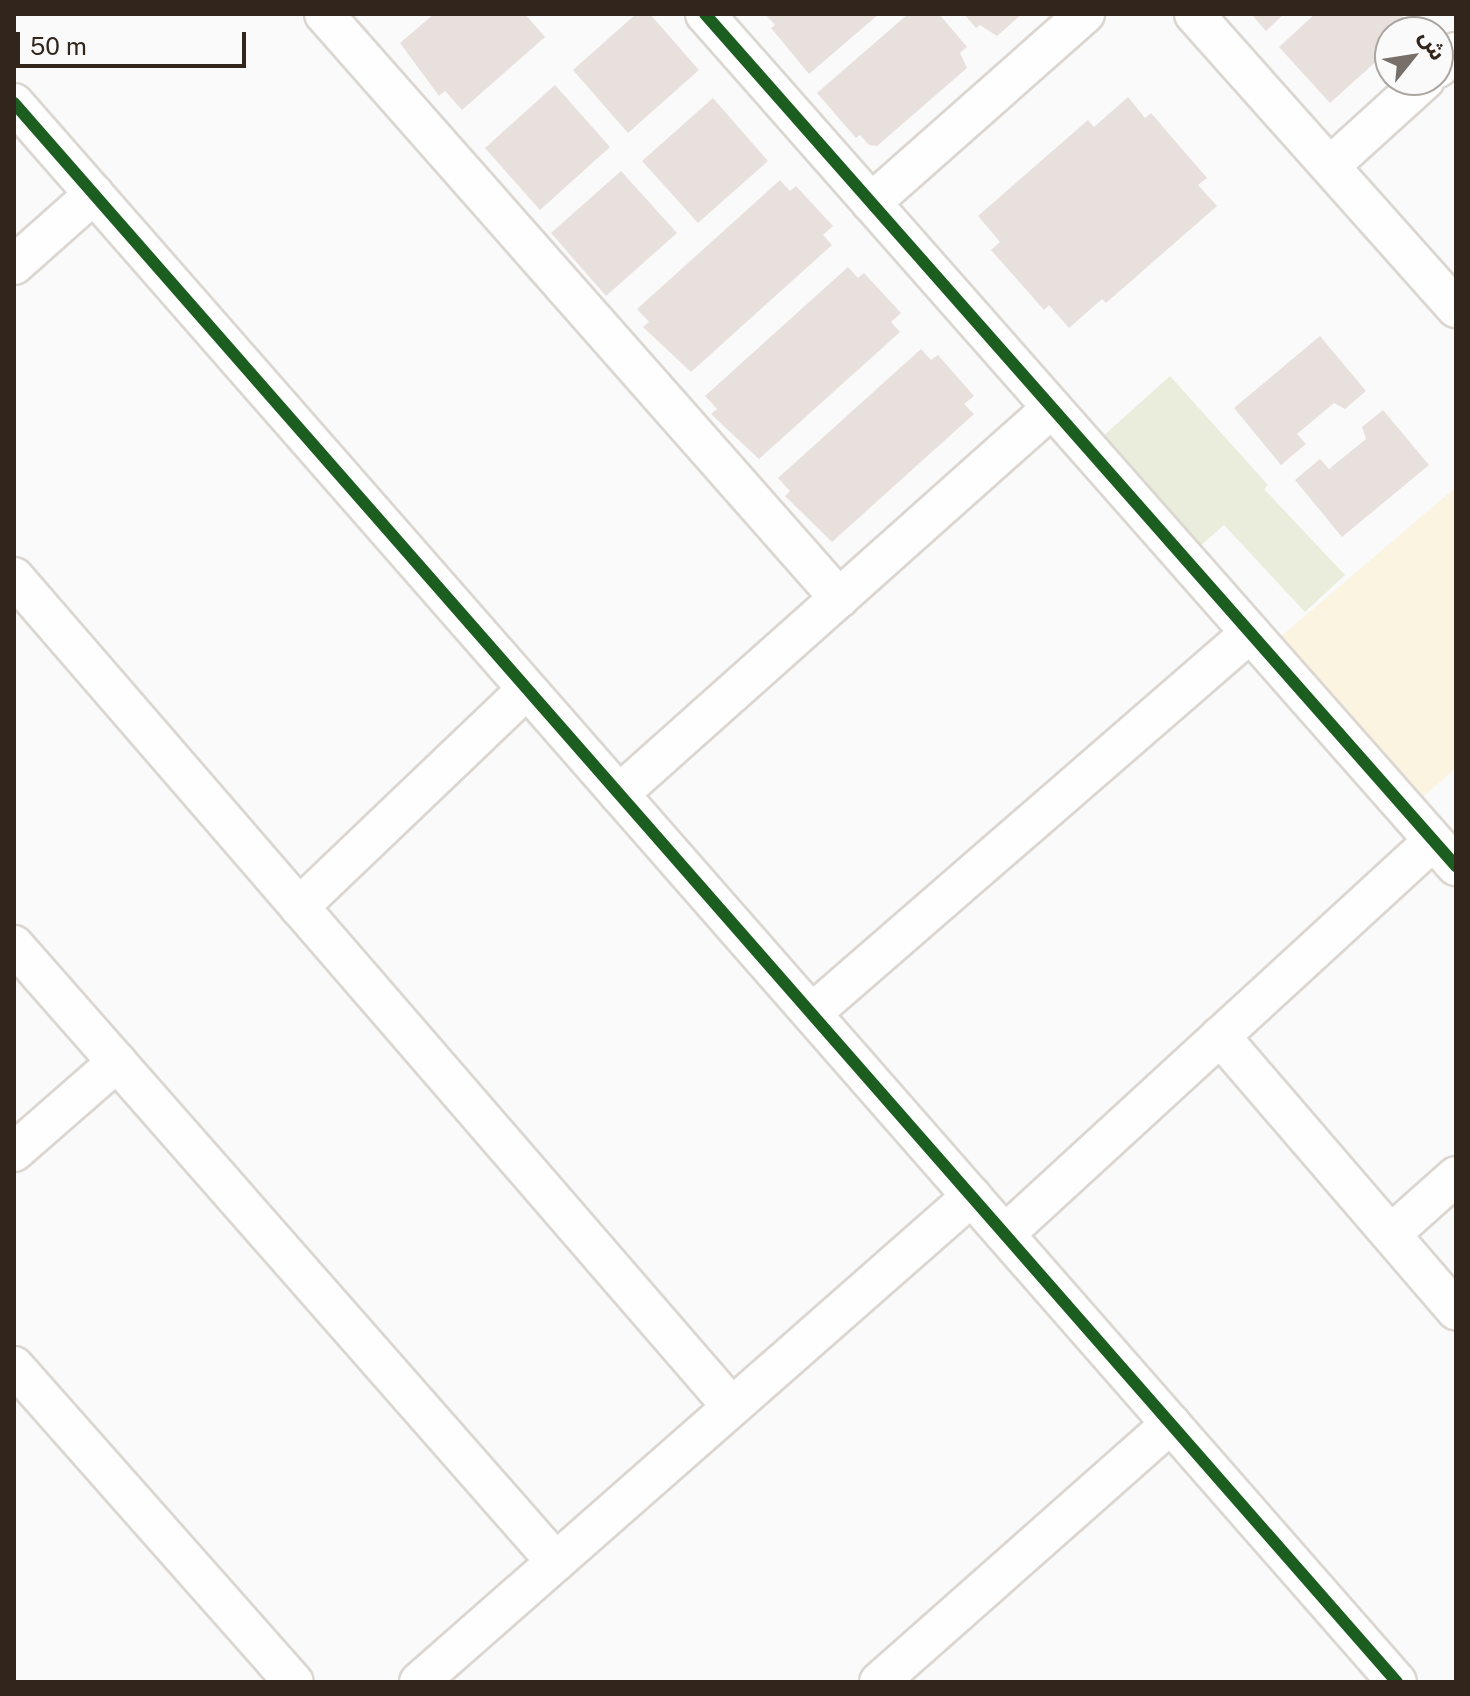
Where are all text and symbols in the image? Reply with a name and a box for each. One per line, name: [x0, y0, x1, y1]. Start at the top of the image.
scale bar: [20, 16, 250, 66]
north arrow: [1374, 16, 1454, 96]
text: ش: [1414, 25, 1452, 65]
text: 50 m: [30, 32, 87, 60]

